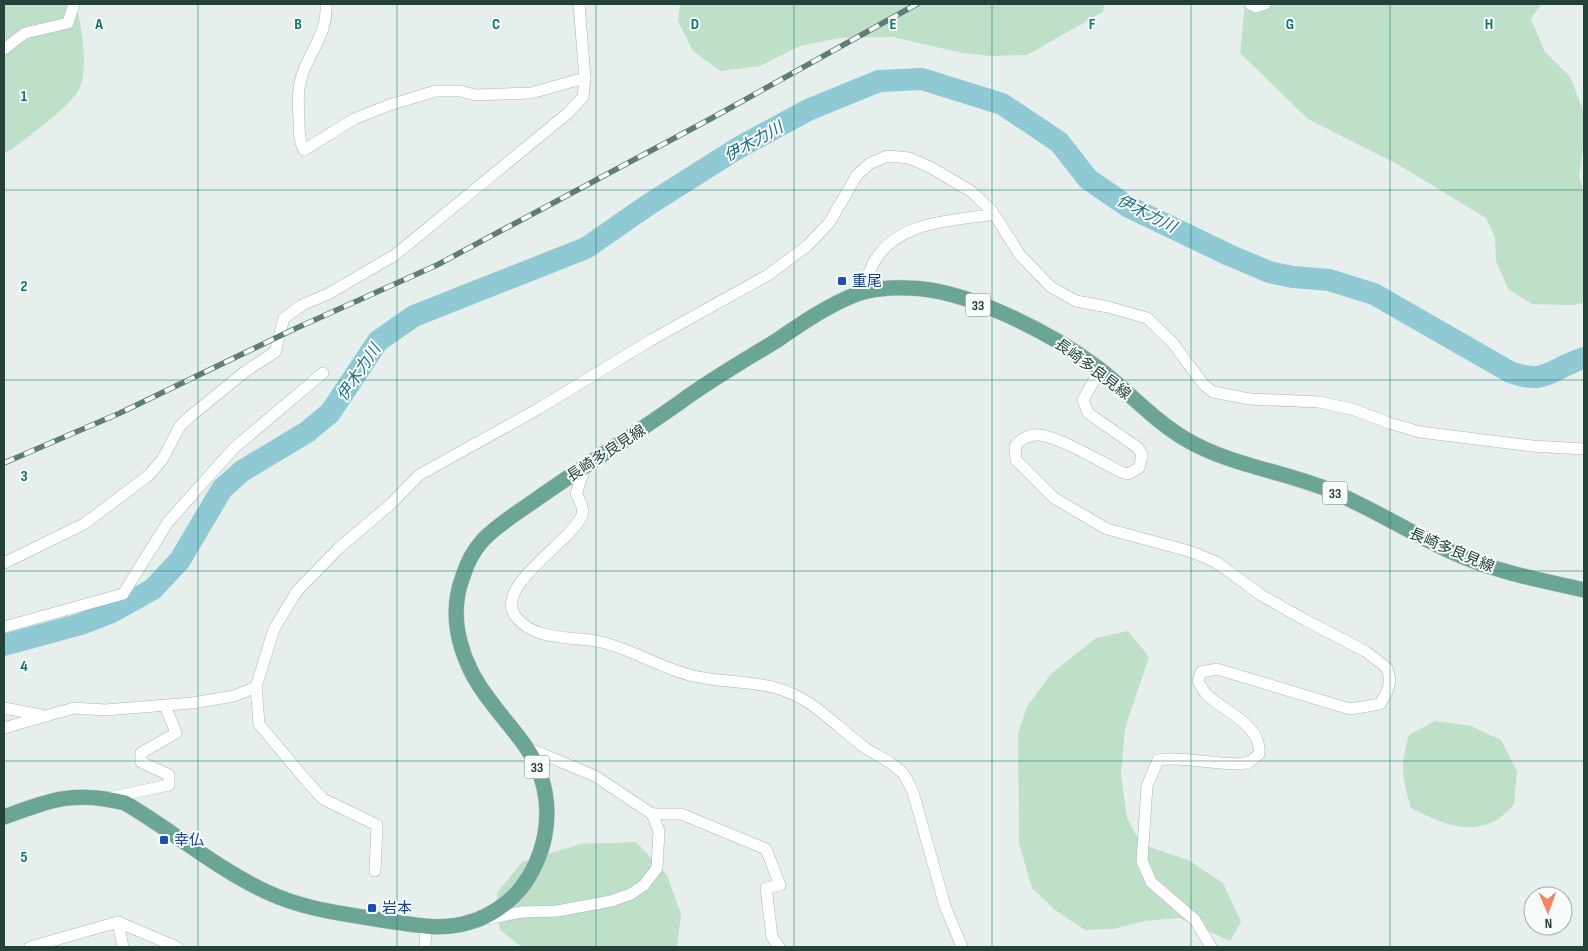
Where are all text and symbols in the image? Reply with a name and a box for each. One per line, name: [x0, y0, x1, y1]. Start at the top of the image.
text: A: [94, 15, 103, 34]
text: B: [294, 15, 302, 34]
text: C: [492, 15, 500, 34]
text: D: [691, 15, 699, 34]
text: E: [890, 15, 897, 34]
text: F: [1089, 15, 1096, 34]
text: G: [1286, 15, 1294, 34]
text: H: [1485, 15, 1493, 34]
text: 1: [21, 87, 28, 106]
water label: 伊木力川: [721, 118, 788, 166]
water label: 伊木力川: [1113, 191, 1181, 238]
place label: 重尾: [852, 272, 882, 291]
marker: 重尾: [836, 275, 848, 287]
text: 2: [20, 277, 28, 296]
road number: 33: [966, 294, 990, 316]
street label: 長崎多良見線: [1051, 335, 1134, 404]
water label: 伊木力川: [333, 339, 386, 405]
street label: 長崎多良見線: [563, 421, 649, 486]
text: 3: [20, 467, 28, 486]
road number: 33: [1322, 482, 1348, 504]
street label: 長崎多良見線: [1407, 524, 1497, 577]
text: 4: [20, 657, 28, 676]
road number: 33: [524, 756, 550, 779]
place label: 幸仏: [174, 831, 204, 850]
marker: 幸仏: [158, 834, 170, 846]
text: 5: [20, 848, 28, 867]
north arrow: [1523, 886, 1573, 936]
place label: 岩本: [382, 899, 412, 918]
marker: 岩本: [366, 902, 378, 914]
text: N: [1544, 915, 1552, 932]

